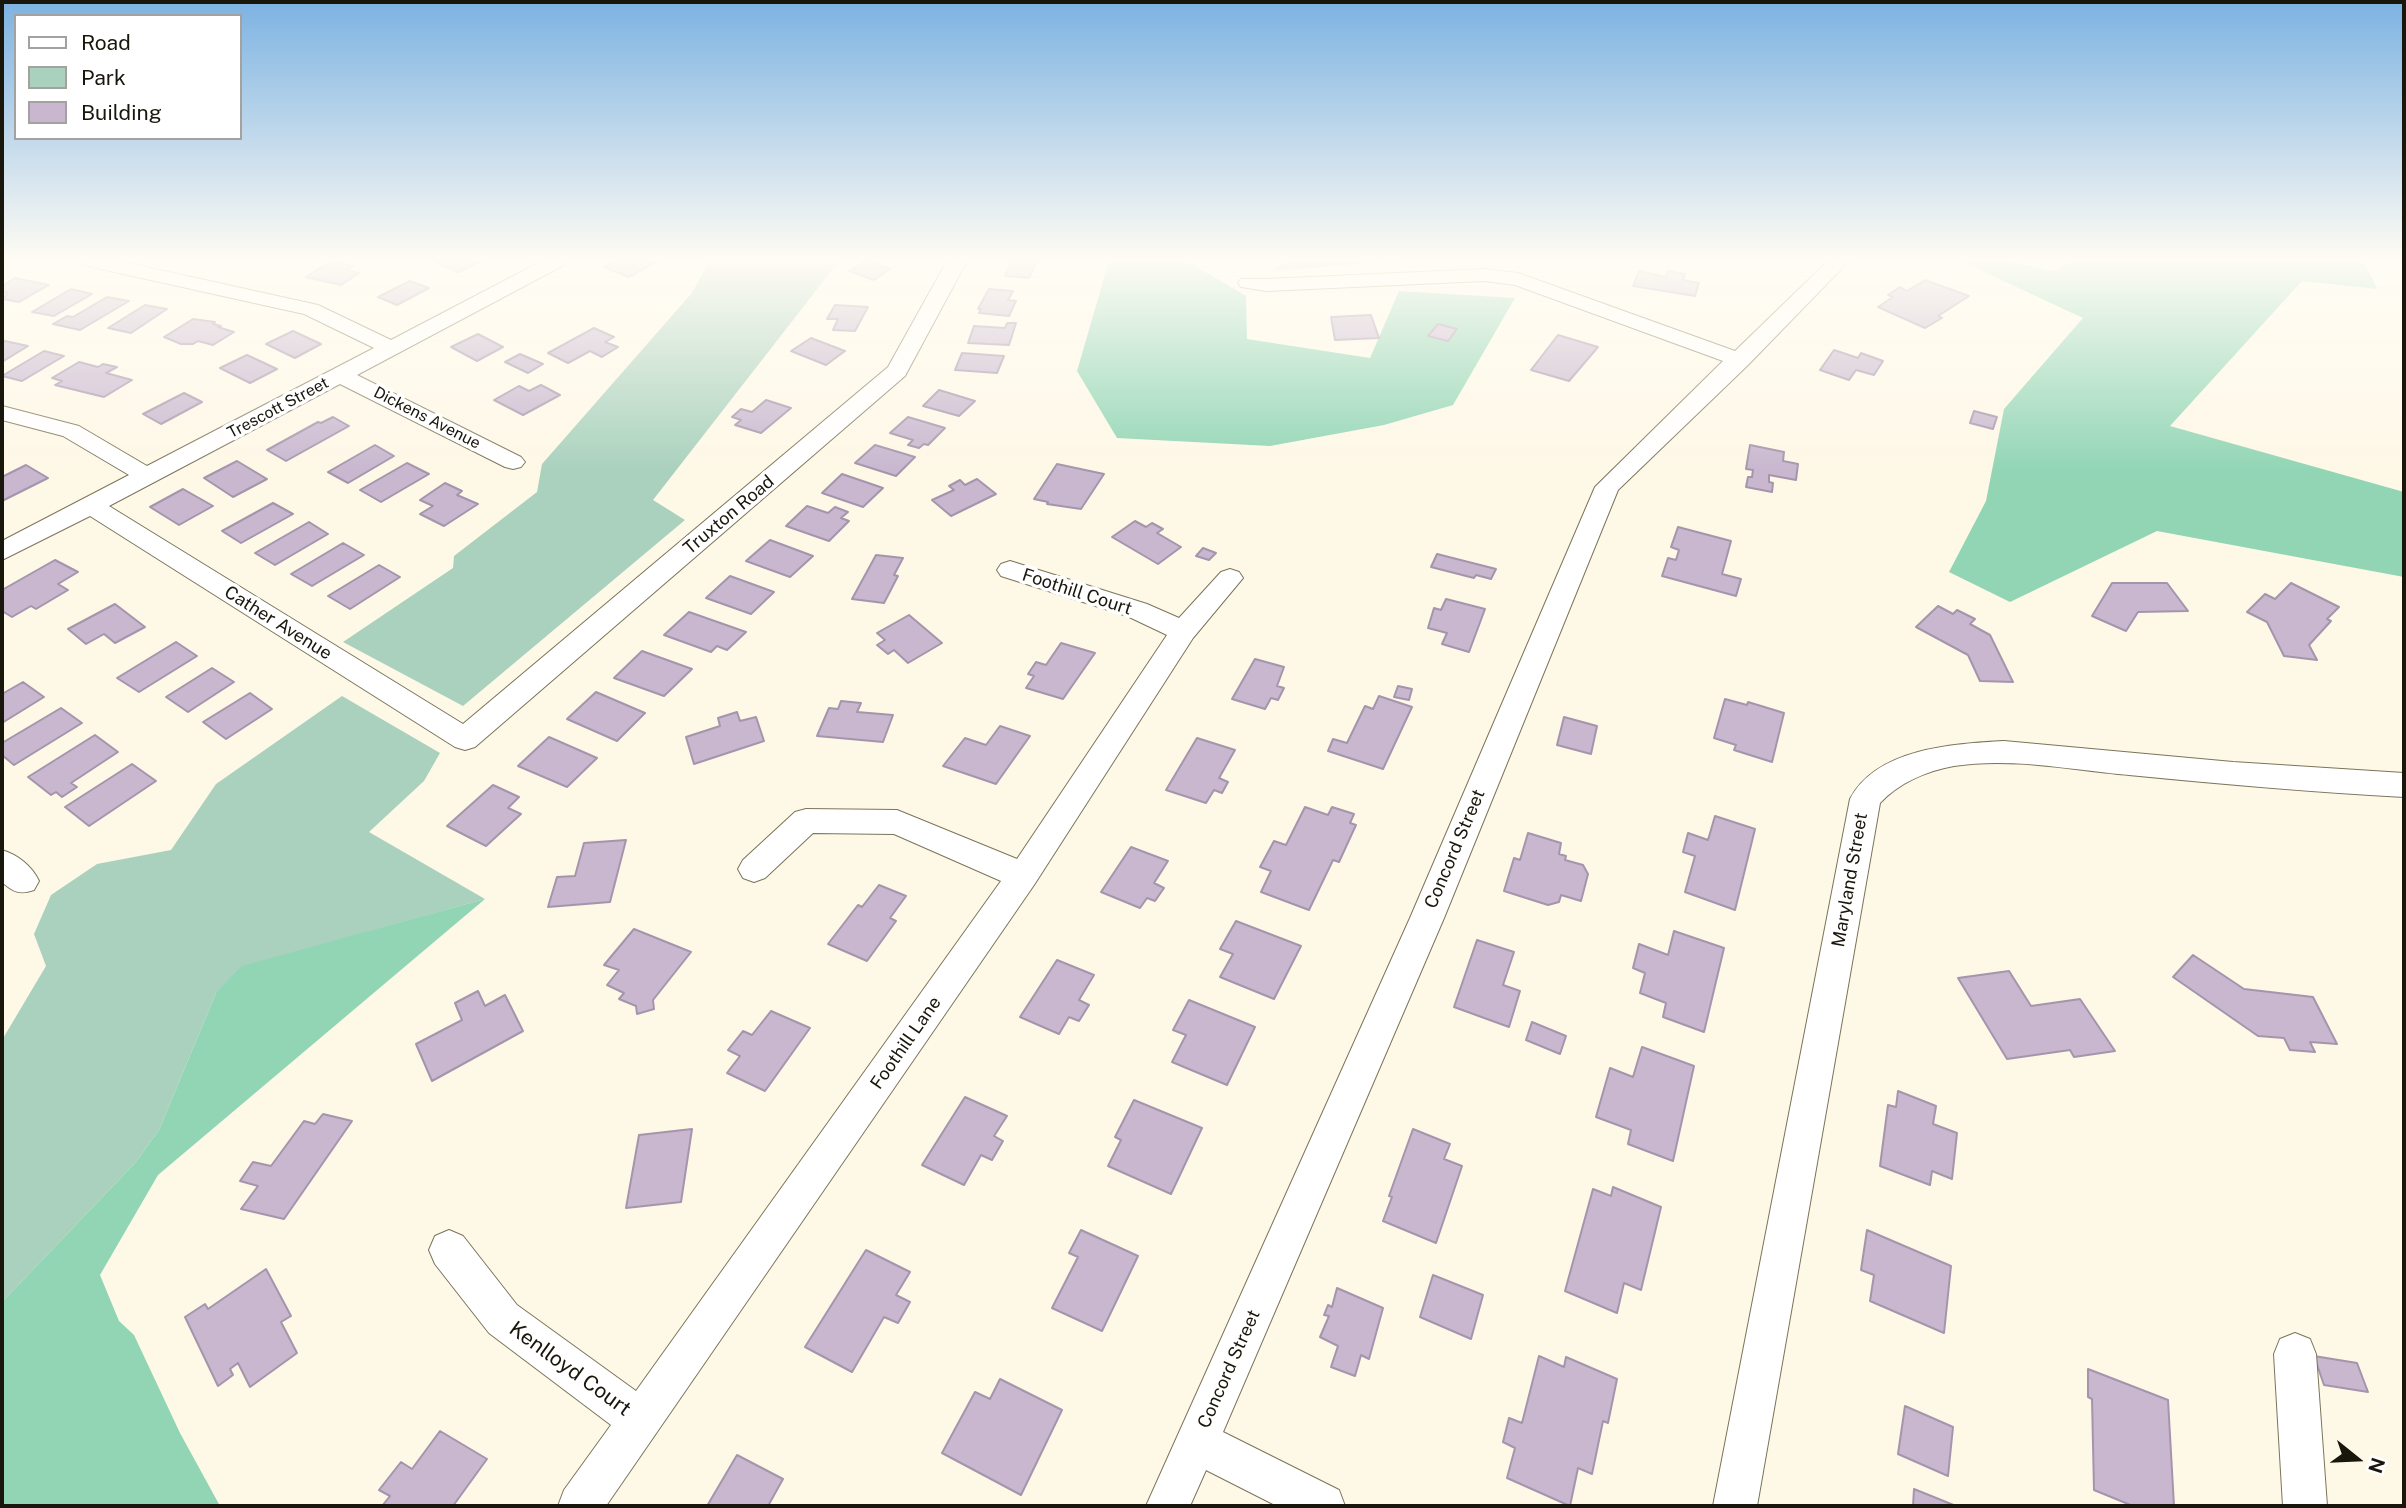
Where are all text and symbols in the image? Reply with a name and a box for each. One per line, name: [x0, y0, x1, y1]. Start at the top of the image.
legend: [14, 14, 242, 140]
text: Road: [81, 30, 131, 55]
text: Park: [81, 65, 126, 90]
text: Building: [81, 100, 162, 125]
street label: Trescott Street: [224, 373, 332, 443]
street label: Dickens Avenue: [370, 383, 484, 453]
street label: Truxton Road: [679, 471, 779, 559]
street label: Foothill Court: [1019, 564, 1135, 620]
street label: Cather Avenue: [220, 581, 336, 665]
street label: Concord Street: [1420, 786, 1490, 912]
street label: Maryland Street: [1828, 811, 1872, 949]
street label: Foothill Lane: [866, 993, 946, 1093]
street label: Concord Street: [1193, 1306, 1265, 1432]
street label: Kenlloyd Court: [504, 1316, 636, 1422]
north arrow: [2322, 1424, 2392, 1494]
text: N: [2364, 1455, 2390, 1476]

